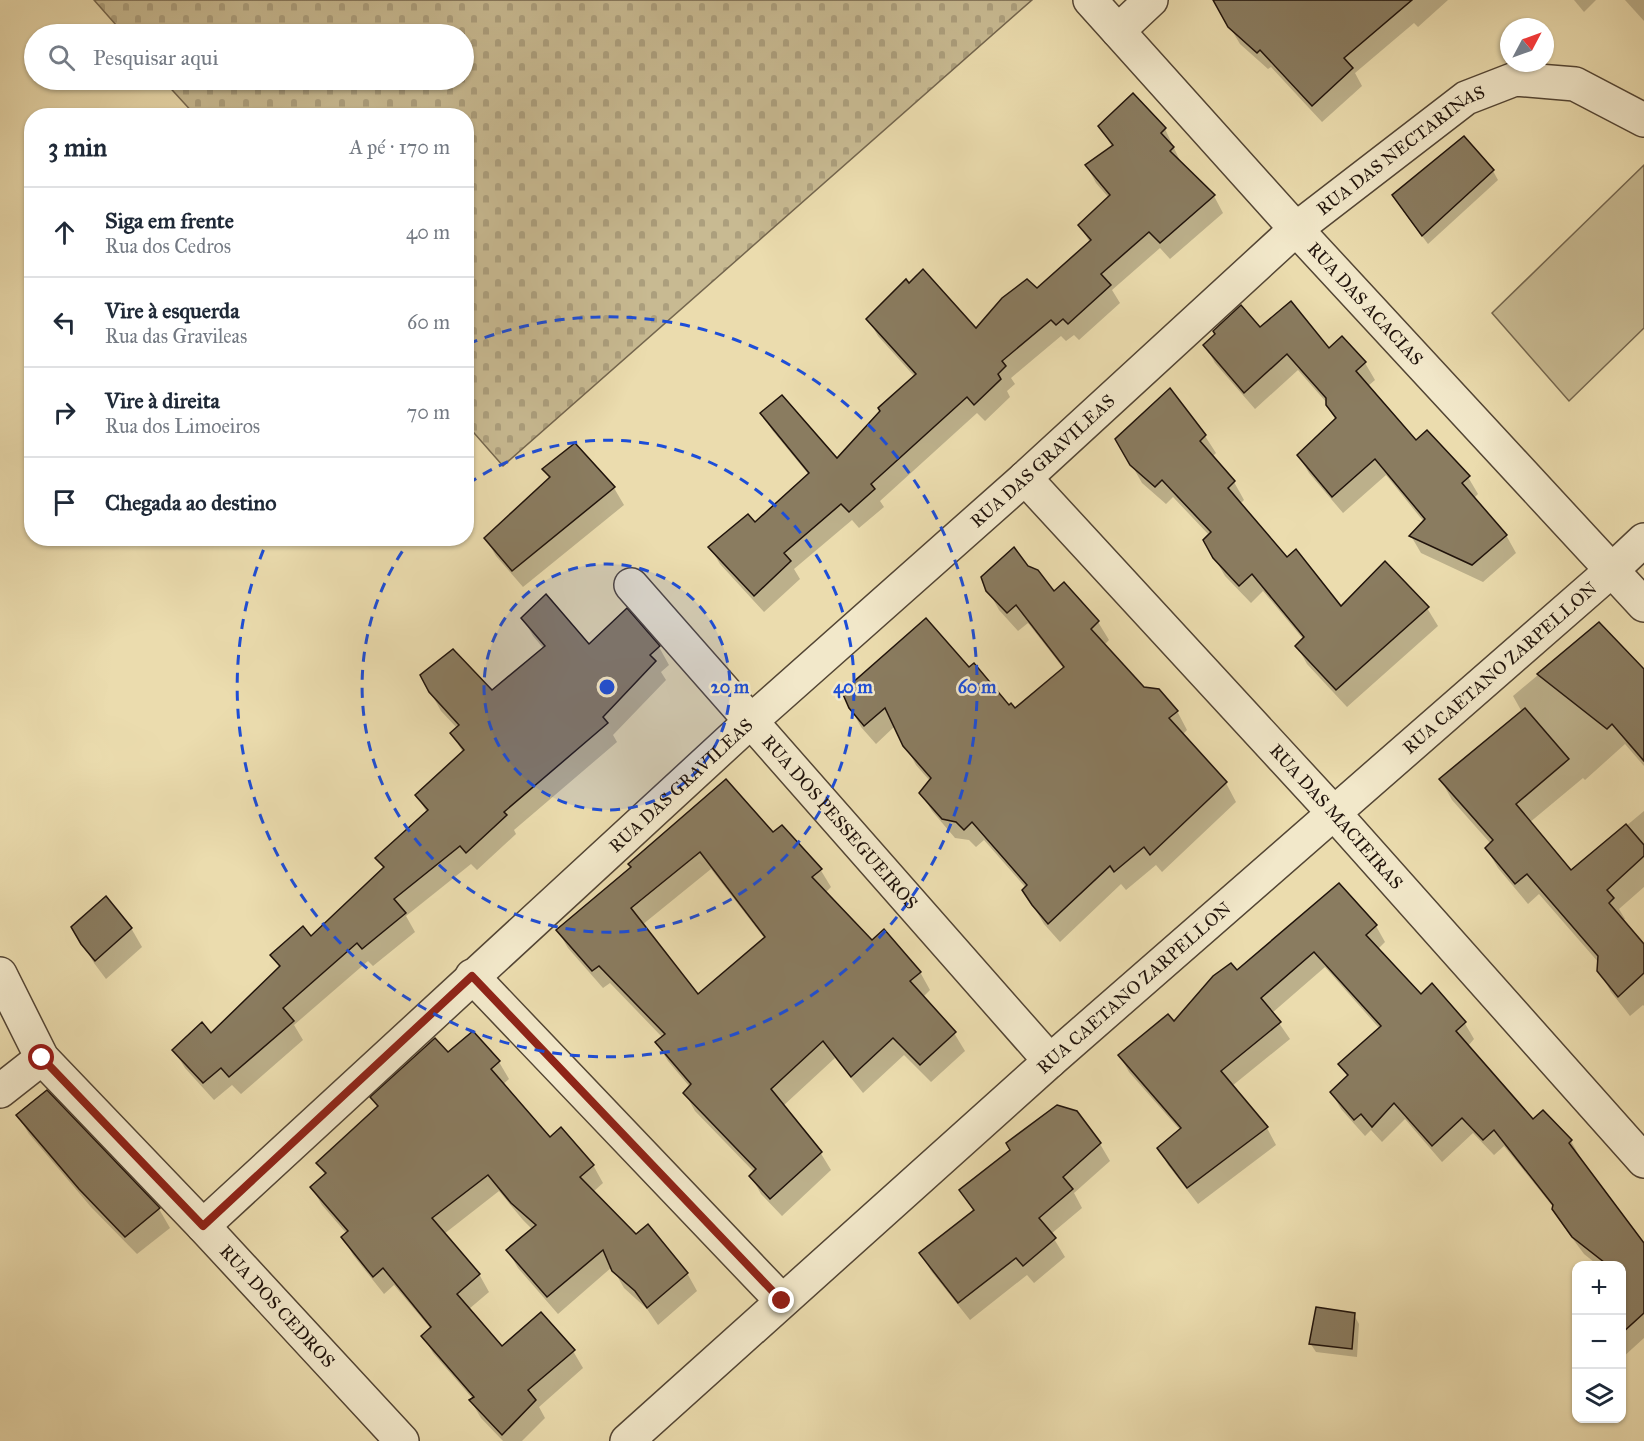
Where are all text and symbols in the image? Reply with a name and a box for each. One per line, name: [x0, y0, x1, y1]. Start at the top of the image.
north arrow: [1500, 18, 1554, 72]
search box: [24, 24, 474, 90]
icon: search: [45, 41, 78, 74]
text: Pesquisar aqui: [93, 44, 218, 71]
street label: RUA DAS NECTARINAS: [1312, 81, 1488, 220]
text: 3 min: [48, 131, 107, 163]
text: A pé · 170 m: [350, 135, 450, 159]
text: Siga em frente: [105, 207, 234, 234]
icon: ahead: [48, 216, 81, 249]
text: 40 m: [406, 220, 450, 244]
text: Rua dos Cedros: [105, 234, 231, 258]
street label: RUA DAS ACACIAS: [1303, 238, 1428, 370]
text: Vire à esquerda: [105, 297, 239, 324]
icon: left: [48, 306, 81, 339]
text: 60 m: [407, 310, 450, 334]
text: Rua das Gravileas: [105, 324, 247, 348]
text: Vire à direita: [105, 387, 220, 414]
street label: RUA DAS GRAVILEAS: [966, 390, 1120, 532]
icon: right: [48, 396, 81, 429]
text: 70 m: [407, 400, 450, 424]
text: Rua dos Limoeiros: [105, 414, 260, 438]
icon: arrive: [48, 486, 81, 519]
text: Chegada ao destino: [105, 489, 276, 516]
street label: RUA CAETANO ZARPELLON: [1398, 577, 1601, 759]
text: 20 m: [711, 676, 750, 698]
text: 40 m: [833, 676, 874, 699]
text: 60 m: [958, 676, 997, 698]
centre of rings: [597, 677, 617, 697]
street label: RUA DAS GRAVILEAS: [605, 714, 757, 857]
street label: RUA DOS PESSEGUEIROS: [757, 730, 922, 914]
street label: RUA DAS MACIEIRAS: [1265, 740, 1408, 894]
street label: RUA CAETANO ZARPELLON: [1032, 897, 1235, 1078]
route start: [28, 1044, 54, 1070]
street label: RUA DOS CEDROS: [215, 1240, 340, 1372]
map controls: [1572, 1261, 1626, 1423]
button: +: [1572, 1261, 1626, 1315]
route end: [768, 1287, 794, 1313]
button: −: [1572, 1315, 1626, 1369]
button: layers: [1572, 1369, 1626, 1423]

